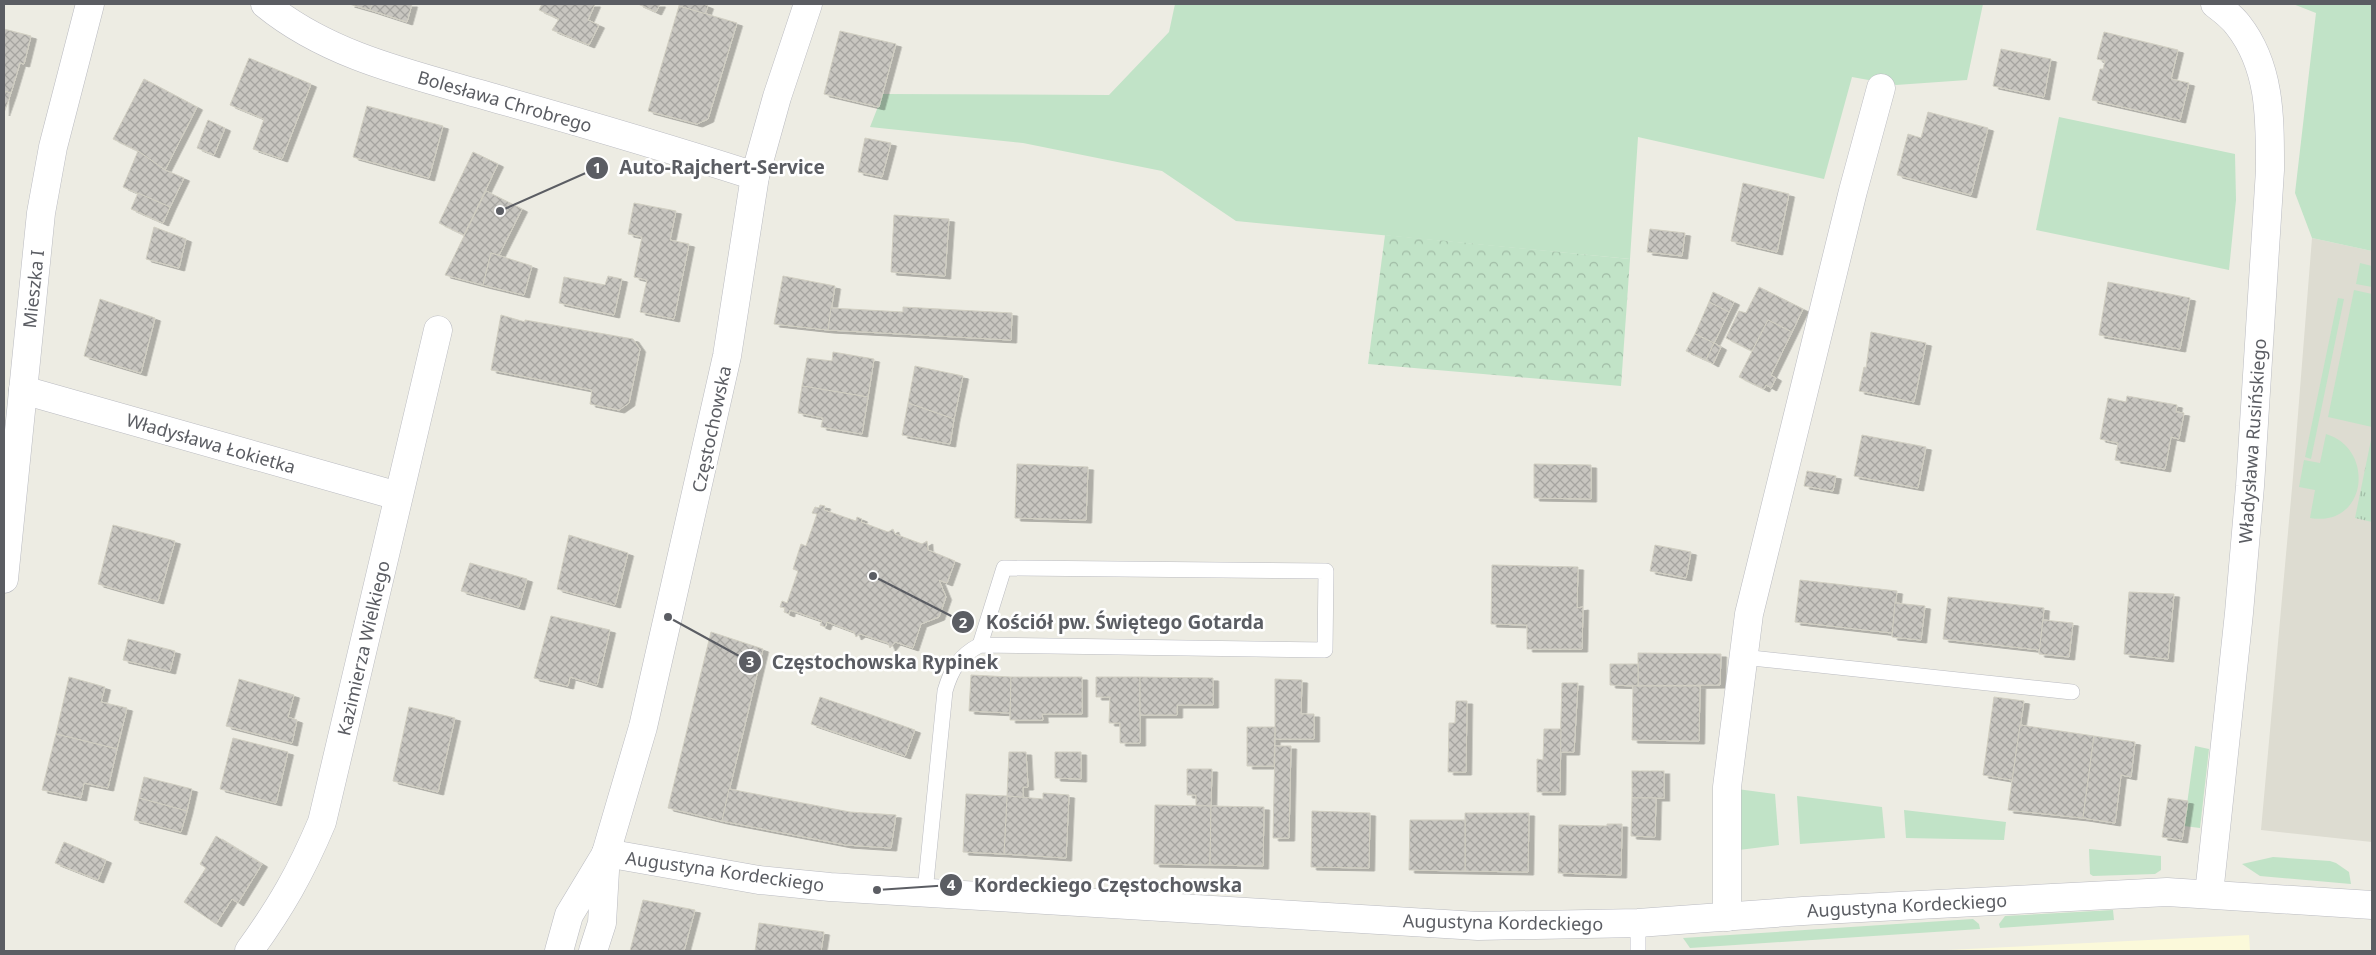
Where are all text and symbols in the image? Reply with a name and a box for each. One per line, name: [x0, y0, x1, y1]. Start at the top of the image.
street label: Bolesława Chrobrego: [415, 65, 595, 137]
callout: Auto-Rajchert-Service: [585, 151, 835, 185]
text: Auto-Rajchert-Service: [619, 154, 825, 180]
text: 1: [593, 157, 601, 177]
street label: Mieszka I: [17, 249, 49, 329]
street label: Władysława Rusińskiego: [2233, 338, 2271, 544]
street label: Częstochowska: [686, 364, 736, 494]
street label: Władysława Łokietka: [124, 407, 298, 479]
street label: Kazimierza Wielkiego: [331, 558, 395, 738]
callout: Kościół pw. Świętego Gotarda: [950, 605, 1274, 639]
text: Kościół pw. Świętego Gotarda: [986, 609, 1264, 635]
text: 2: [959, 612, 968, 632]
callout: Częstochowska Rypinek: [737, 645, 1009, 679]
text: Częstochowska Rypinek: [772, 649, 998, 675]
text: 3: [746, 651, 754, 671]
street label: Augustyna Kordeckiego: [624, 845, 826, 897]
callout: Kordeckiego Częstochowska: [938, 868, 1252, 902]
text: Kordeckiego Częstochowska: [974, 872, 1242, 898]
text: 4: [947, 874, 956, 894]
street label: Augustyna Kordeckiego: [1806, 888, 2008, 922]
street label: Augustyna Kordeckiego: [1403, 908, 1603, 936]

